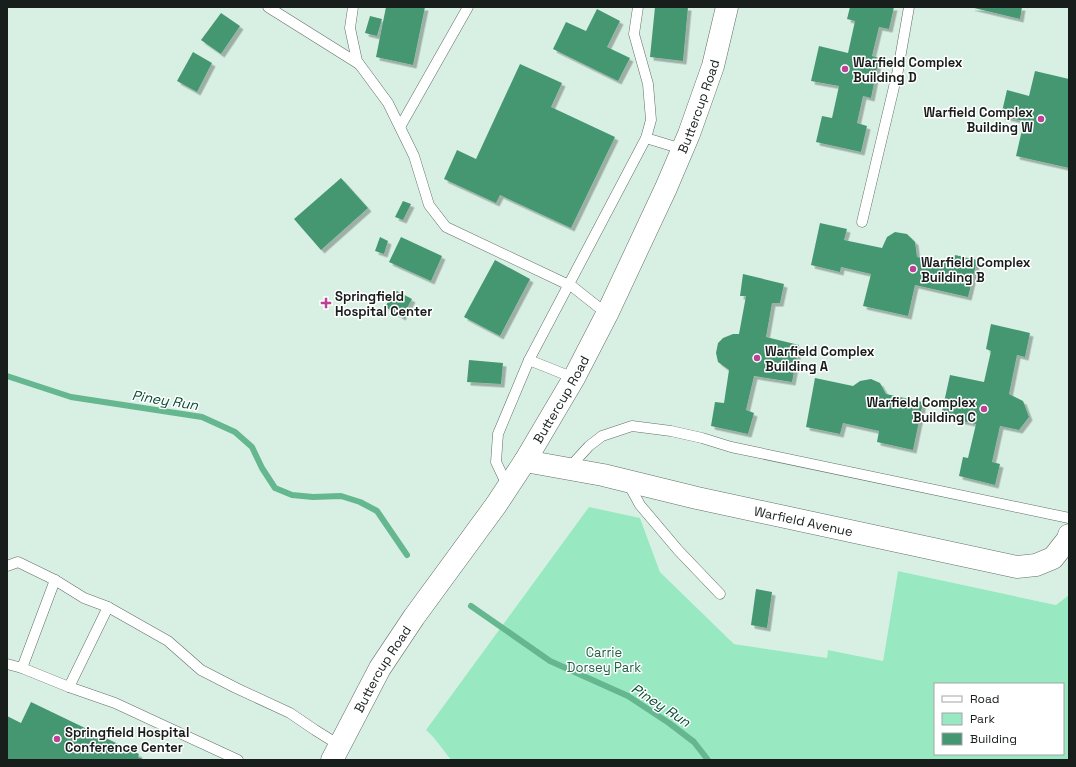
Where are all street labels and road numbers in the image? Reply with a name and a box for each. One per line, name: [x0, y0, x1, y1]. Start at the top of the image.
street label: Buttercup Road: [674, 58, 723, 156]
street label: Buttercup Road: [529, 353, 593, 446]
street label: Warfield Avenue: [752, 503, 854, 540]
street label: Buttercup Road: [350, 622, 415, 716]

